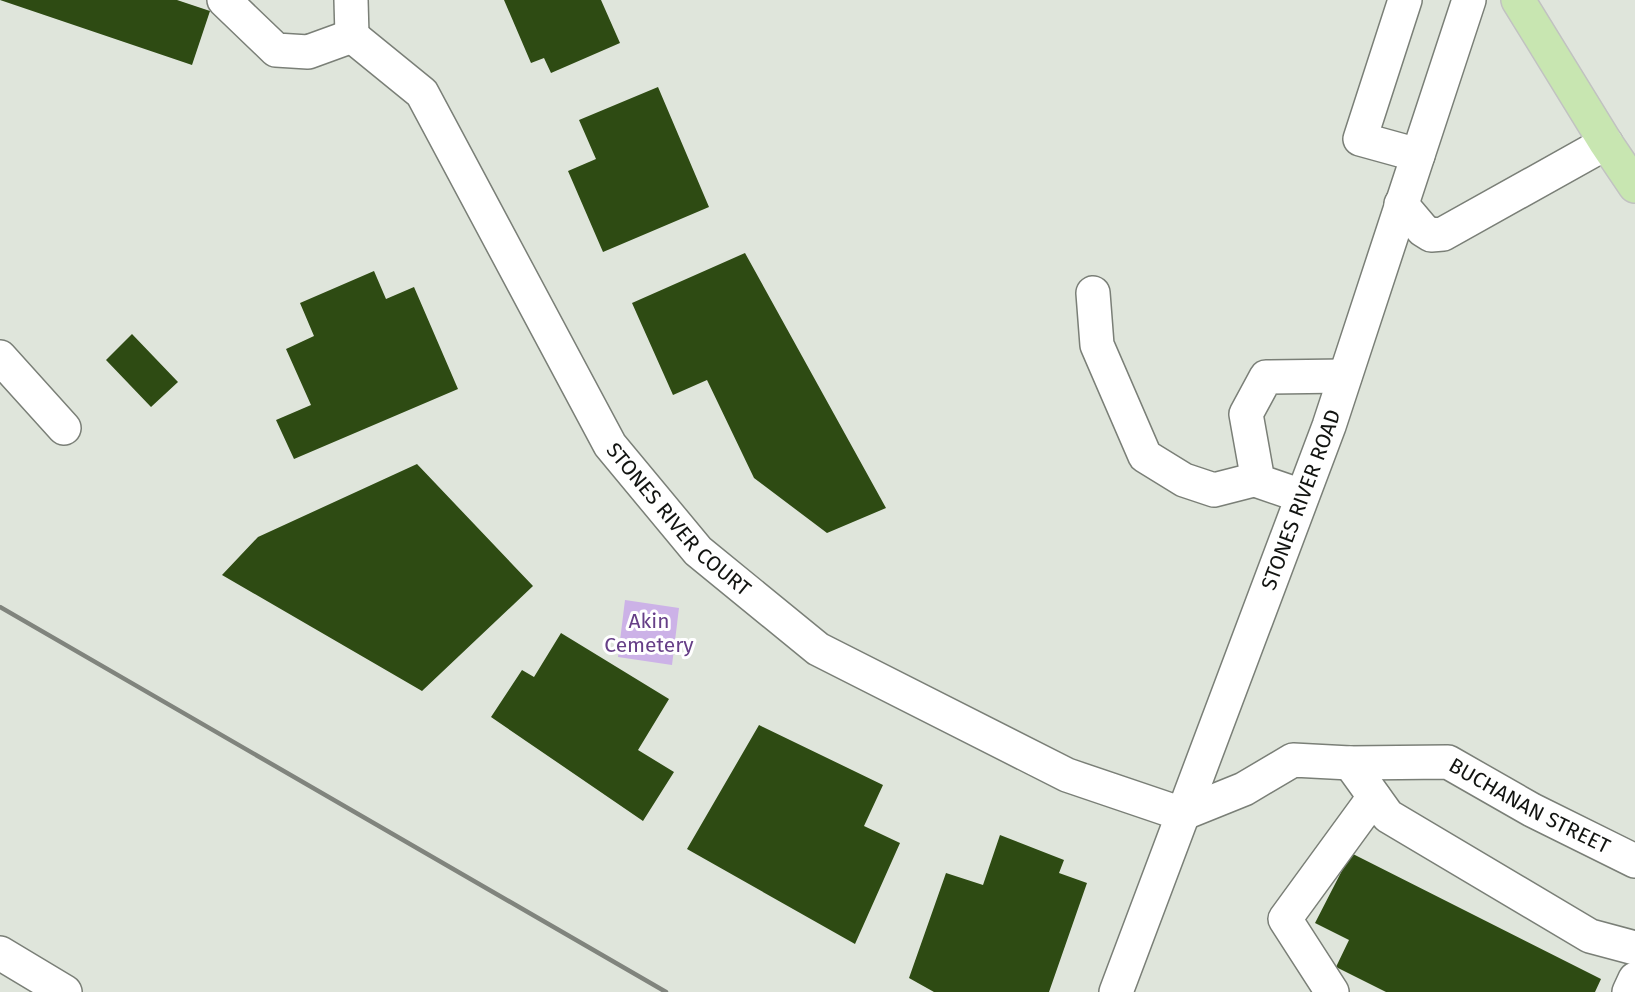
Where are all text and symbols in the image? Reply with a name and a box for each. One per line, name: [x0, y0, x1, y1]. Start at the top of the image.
street label: STONES RIVER ROAD: [1256, 406, 1347, 594]
street label: STONES RIVER COURT: [601, 438, 756, 602]
park label: Akin Cemetery: [604, 608, 694, 658]
street label: BUCHANAN STREET: [1444, 752, 1614, 860]

